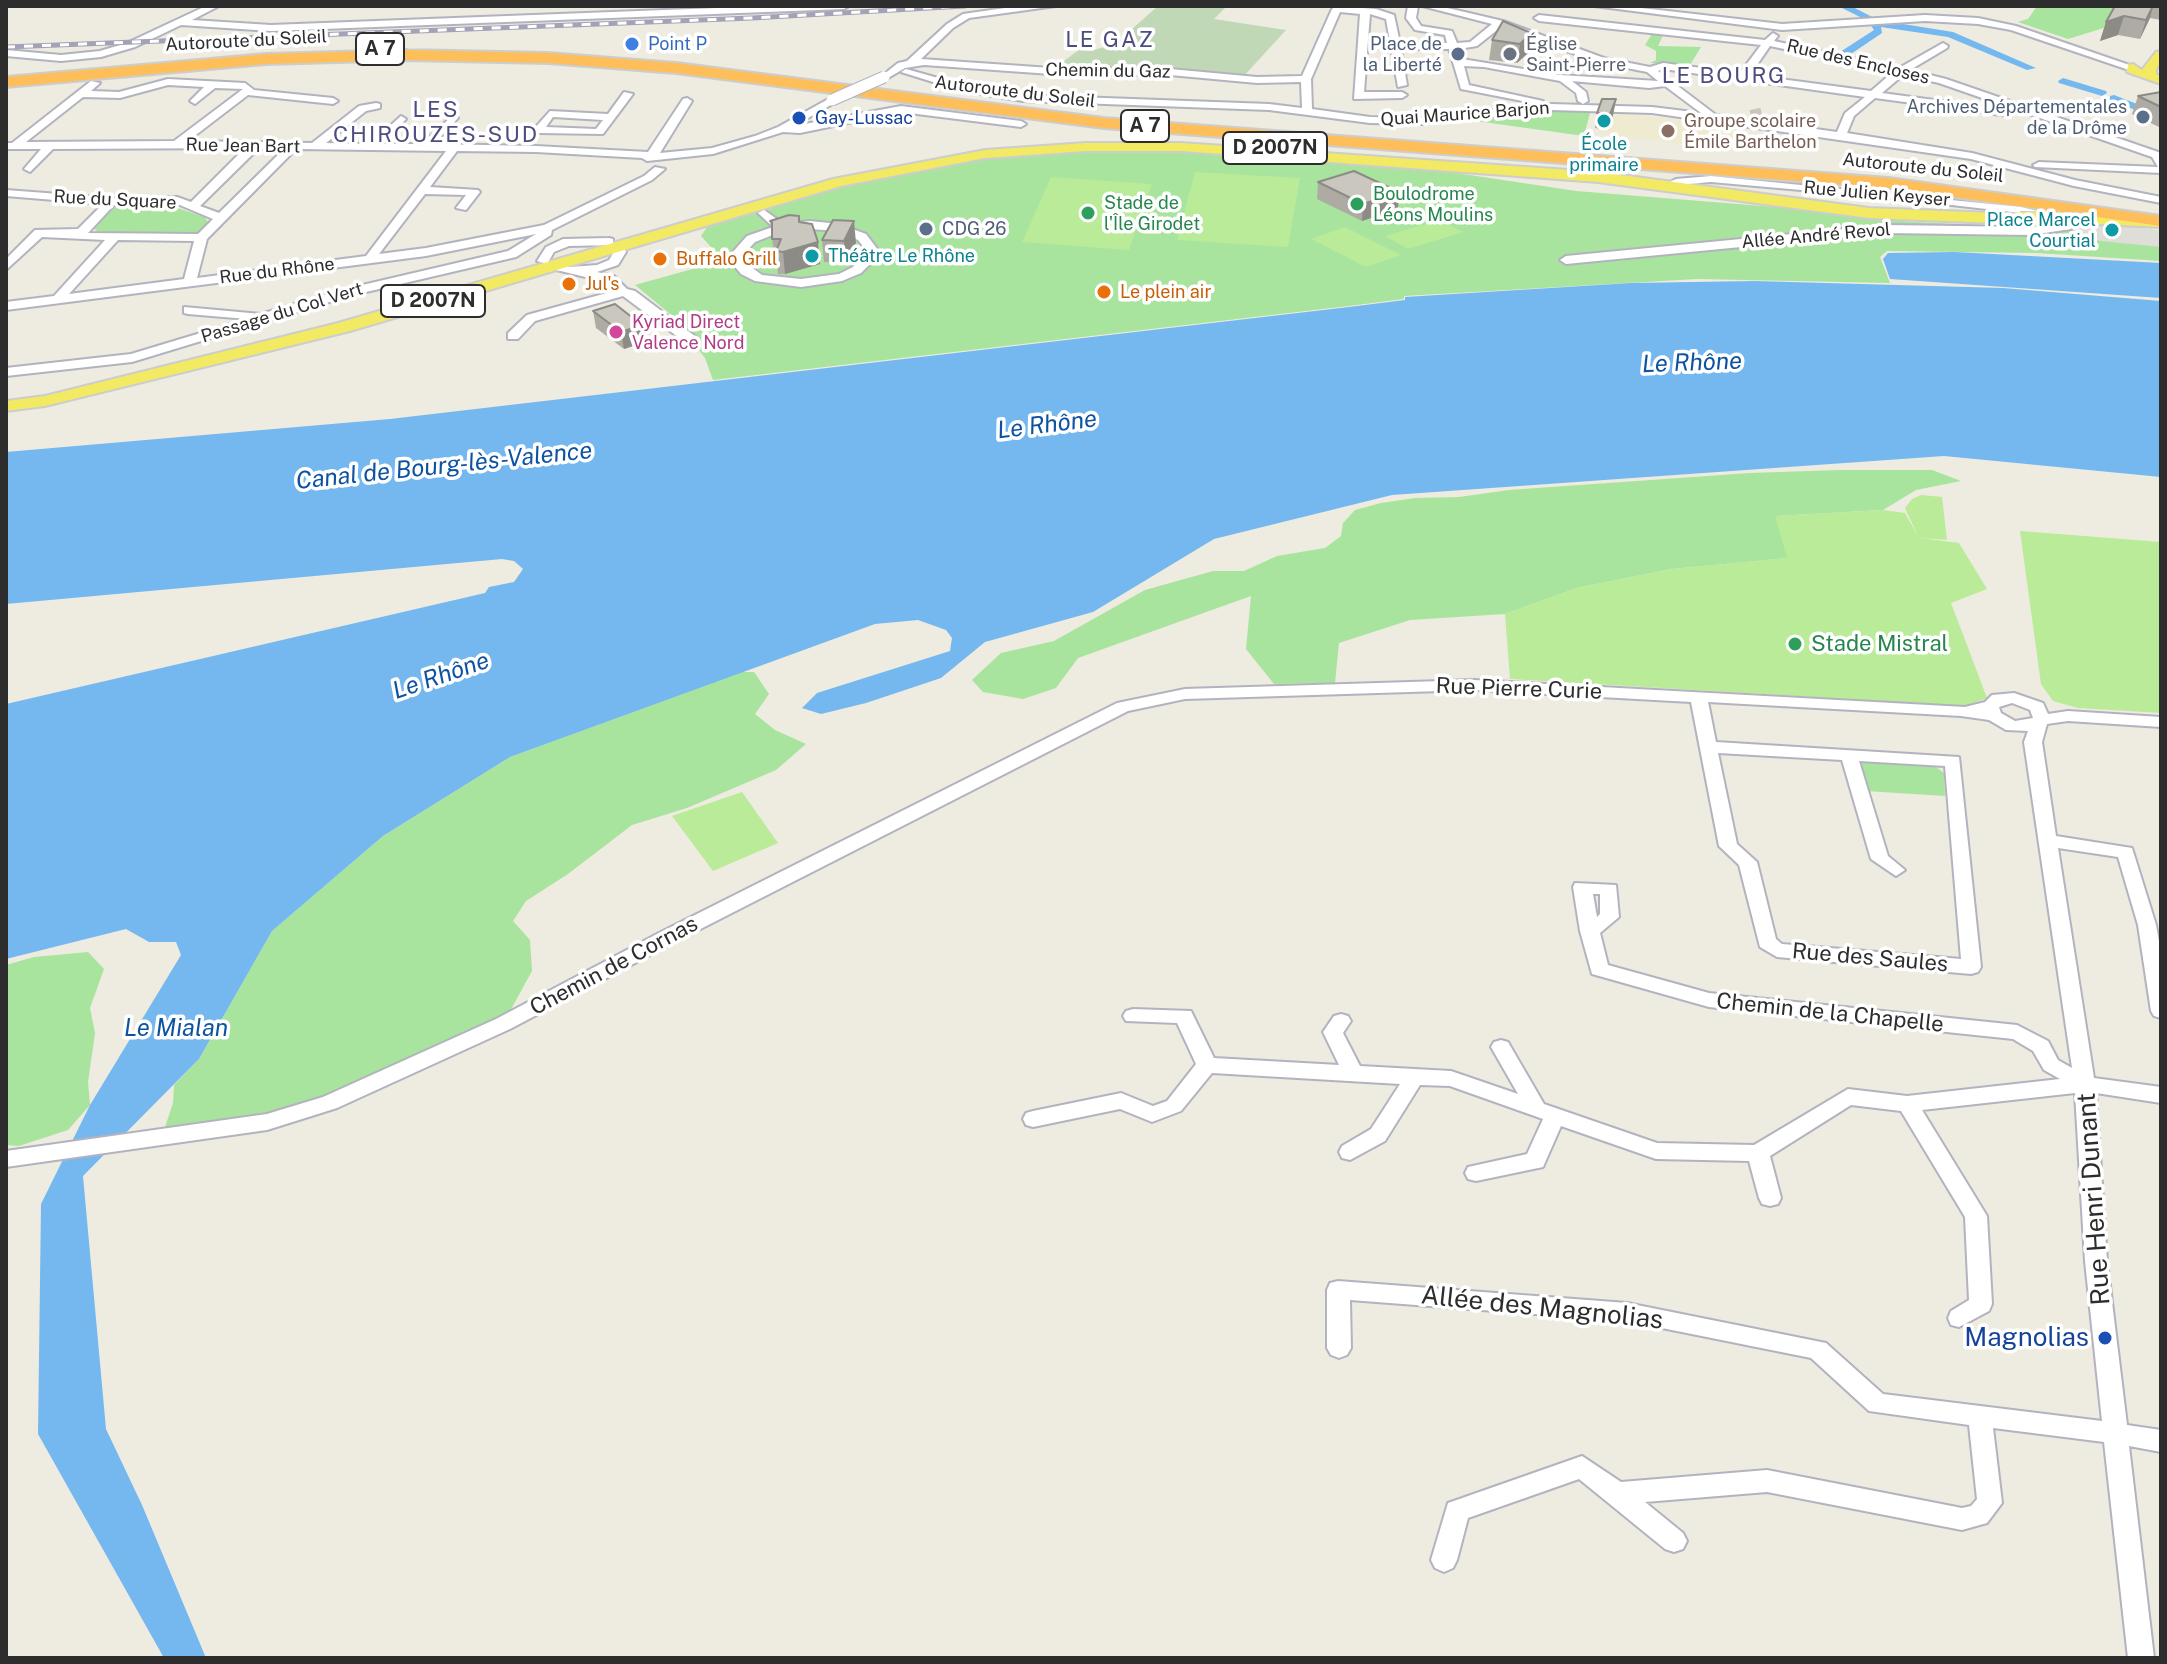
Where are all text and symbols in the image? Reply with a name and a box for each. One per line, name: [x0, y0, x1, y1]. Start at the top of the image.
street label: Autoroute du Soleil: [165, 26, 327, 56]
district label: LE GAZ: [1065, 27, 1155, 53]
road number: A 7: [356, 33, 404, 65]
place label: Point P: [648, 33, 707, 55]
place label: Place de la Liberté: [1363, 33, 1442, 76]
place label: Église Saint-Pierre: [1526, 33, 1626, 76]
marker: Point P: [623, 35, 641, 53]
street label: Rue des Encloses: [1785, 35, 1931, 89]
marker: Place de la Liberté: [1449, 45, 1467, 63]
marker: Église Saint-Pierre: [1501, 45, 1519, 63]
street label: Chemin du Gaz: [1045, 59, 1171, 83]
district label: LE BOURG: [1662, 63, 1786, 89]
street label: Autoroute du Soleil: [933, 71, 1097, 113]
place label: Archives Départementales de la Drôme: [1906, 96, 2127, 138]
district label: LES CHIROUZES-SUD: [333, 97, 539, 148]
street label: Quai Maurice Barjon: [1380, 97, 1550, 131]
place label: Gay-Lussac: [815, 107, 913, 129]
marker: Archives Départementales de la Drôme: [2134, 108, 2152, 126]
marker: Gay-Lussac: [790, 109, 808, 127]
road number: A 7: [1121, 110, 1169, 142]
place label: Groupe scolaire Émile Barthelon: [1684, 110, 1817, 152]
marker: École primaire: [1595, 112, 1613, 130]
marker: Groupe scolaire Émile Barthelon: [1659, 122, 1677, 140]
road number: D 2007N: [1223, 132, 1327, 164]
place label: École primaire: [1569, 133, 1639, 176]
street label: Rue Jean Bart: [186, 134, 300, 158]
street label: Autoroute du Soleil: [1841, 149, 2005, 187]
street label: Rue Julien Keyser: [1803, 177, 1951, 211]
place label: Boulodrome Léons Moulins: [1373, 183, 1493, 226]
street label: Rue du Square: [53, 186, 177, 214]
place label: Stade de l'Île Girodet: [1104, 192, 1200, 234]
marker: Boulodrome Léons Moulins: [1348, 195, 1366, 213]
marker: Stade de l'Île Girodet: [1079, 204, 1097, 222]
place label: Place Marcel Courtial: [1987, 209, 2096, 252]
place label: CDG 26: [942, 218, 1006, 240]
street label: Allée André Revol: [1741, 219, 1891, 253]
marker: CDG 26: [917, 220, 935, 238]
marker: Place Marcel Courtial: [2103, 221, 2121, 239]
place label: Théâtre Le Rhône: [828, 245, 975, 267]
marker: Théâtre Le Rhône: [803, 247, 821, 265]
place label: Buffalo Grill: [676, 248, 777, 270]
marker: Buffalo Grill: [651, 250, 669, 268]
street label: Rue du Rhône: [218, 253, 336, 289]
place label: Jul's: [585, 273, 619, 295]
marker: Jul's: [560, 275, 578, 293]
street label: Passage du Col Vert: [199, 278, 365, 348]
place label: Le plein air: [1120, 281, 1211, 303]
marker: Le plein air: [1095, 283, 1113, 301]
road number: D 2007N: [381, 285, 485, 317]
place label: Kyriad Direct Valence Nord: [632, 311, 744, 354]
marker: Kyriad Direct Valence Nord: [607, 323, 625, 341]
water label: Le Rhône: [1641, 347, 1743, 379]
water label: Le Rhône: [995, 405, 1099, 445]
water label: Canal de Bourg-lès-Valence: [294, 436, 594, 496]
place label: Stade Mistral: [1811, 631, 1948, 657]
marker: Stade Mistral: [1786, 635, 1804, 653]
water label: Le Rhône: [389, 646, 493, 706]
street label: Rue Pierre Curie: [1435, 673, 1603, 705]
street label: Chemin de Cornas: [526, 911, 702, 1021]
street label: Rue des Saules: [1791, 938, 1949, 978]
street label: Chemin de la Chapelle: [1715, 988, 1945, 1038]
water label: Le Mialan: [124, 1015, 228, 1043]
street label: Rue Henri Dunant: [2071, 1092, 2117, 1306]
street label: Allée des Magnolias: [1419, 1280, 1665, 1336]
place label: Magnolias: [1964, 1322, 2089, 1354]
marker: Magnolias: [2096, 1329, 2114, 1347]

